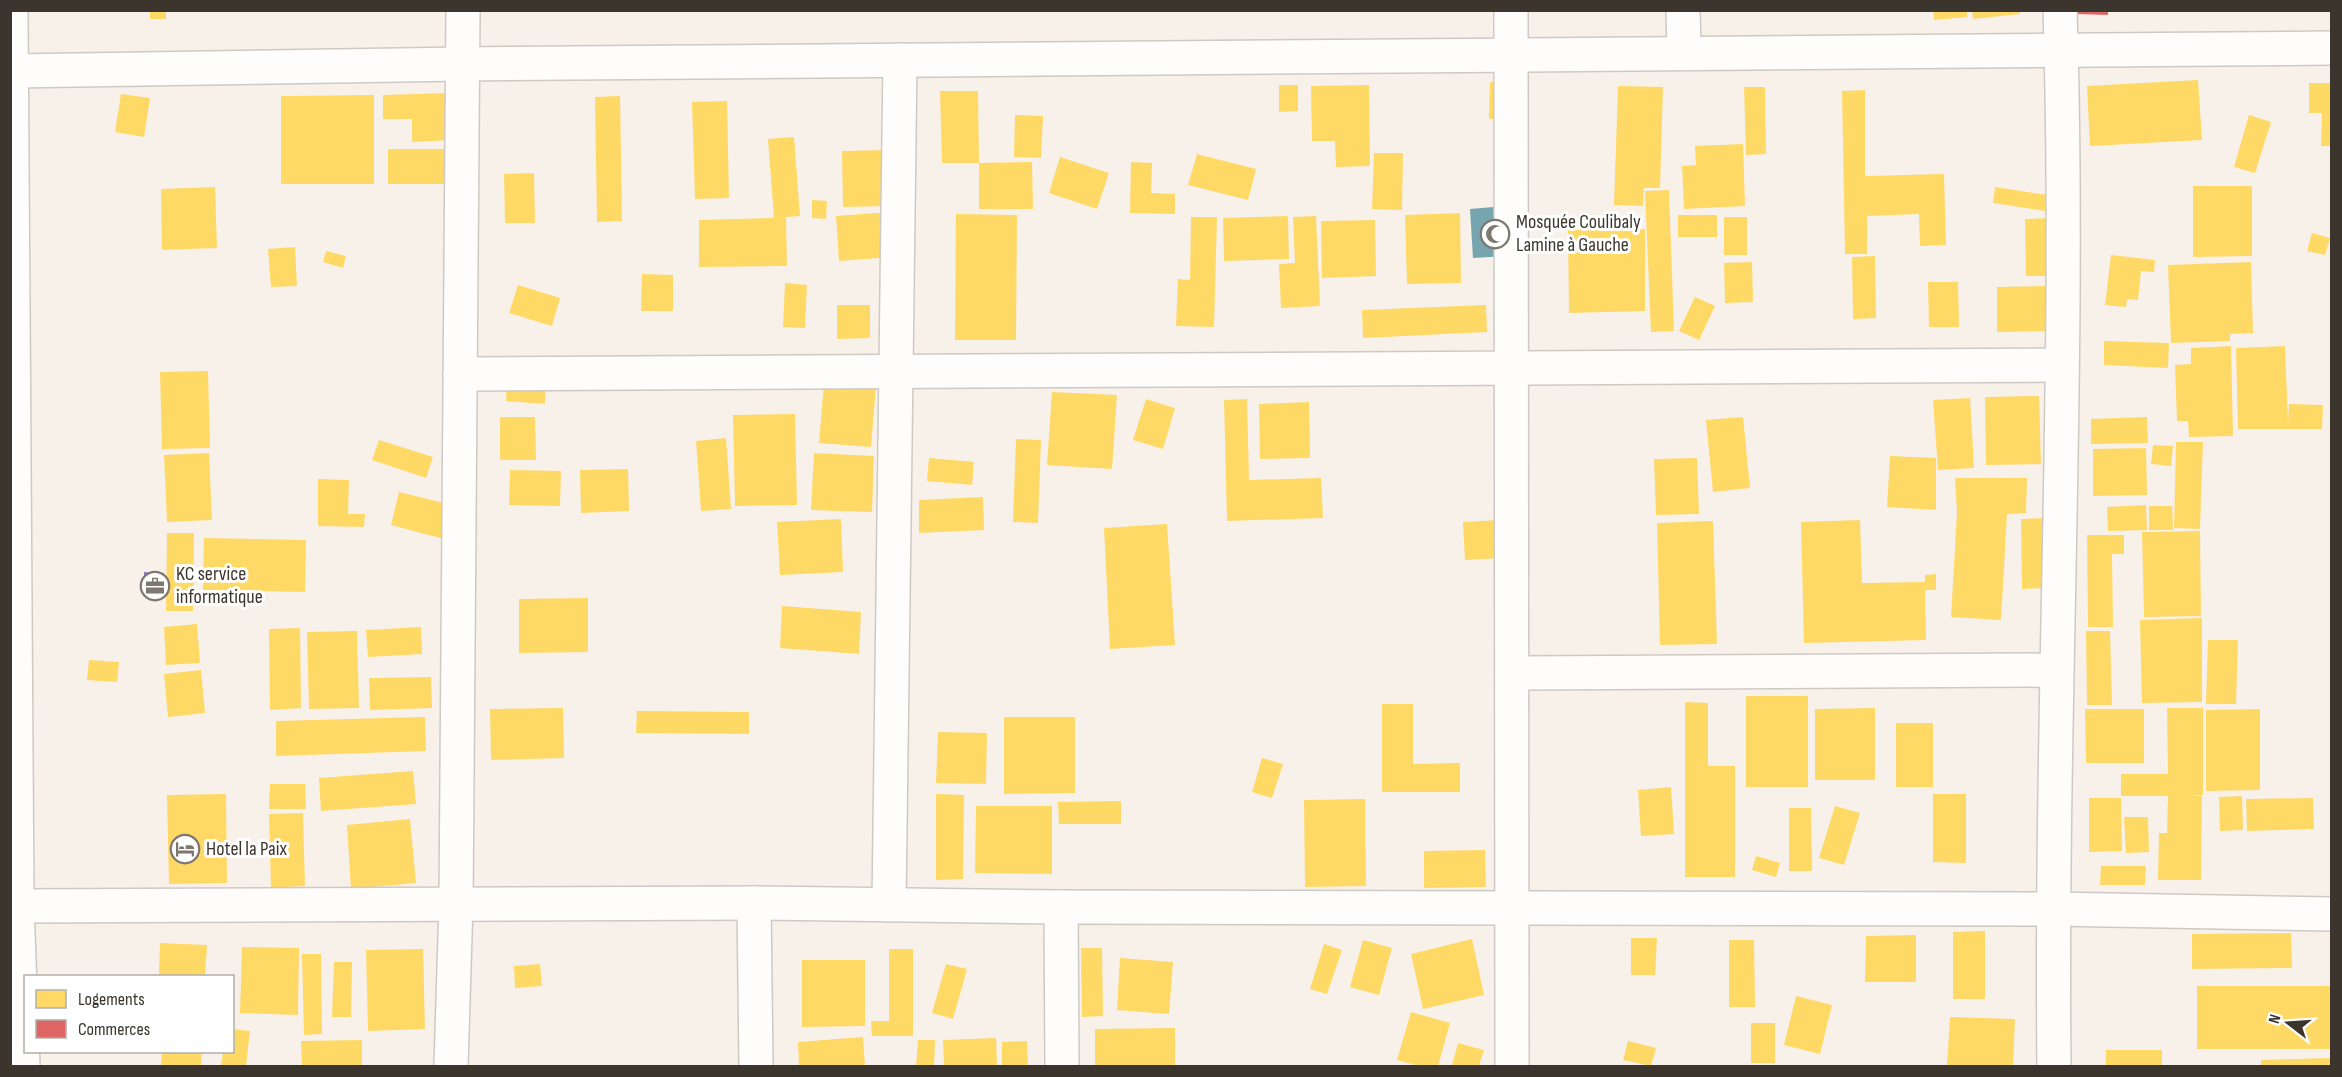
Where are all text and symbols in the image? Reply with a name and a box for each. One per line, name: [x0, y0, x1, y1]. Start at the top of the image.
place label: Mosquée Coulibaly Lamine à Gauche: [1516, 210, 1641, 257]
mosque icon: Mosquée Coulibaly Lamine à Gauche: [1479, 218, 1511, 250]
place label: KC service informatique: [176, 562, 263, 609]
office icon: KC service informatique: [139, 570, 171, 602]
hotel icon: Hotel la Paix: [169, 833, 201, 865]
place label: Hotel la Paix: [206, 837, 288, 861]
legend: [24, 975, 234, 1053]
text: Logements: [78, 989, 145, 1010]
north arrow: [2258, 993, 2318, 1053]
text: N: [2265, 1012, 2285, 1026]
text: Commerces: [78, 1019, 150, 1040]

